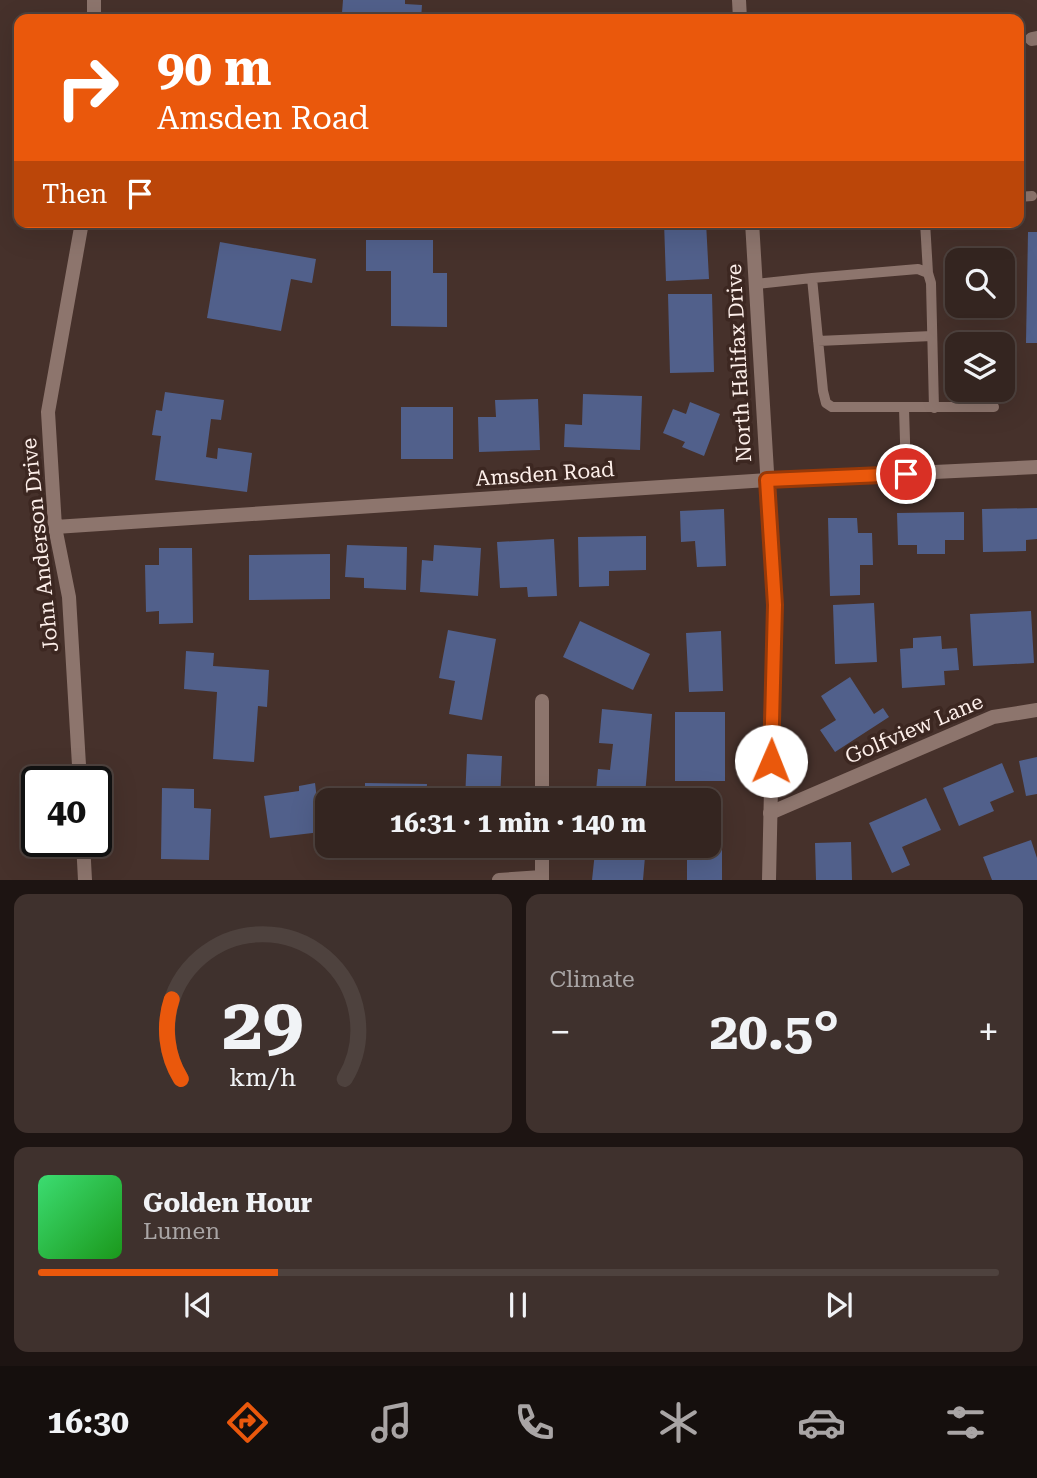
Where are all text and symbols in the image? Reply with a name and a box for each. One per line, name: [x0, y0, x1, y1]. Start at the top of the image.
text: 90 m: [157, 40, 272, 97]
icon: right: [42, 42, 133, 133]
text: Amsden Road: [157, 99, 369, 137]
icon: arrive: [121, 175, 159, 213]
text: Then: [42, 179, 107, 209]
map controls: [945, 248, 1015, 402]
button: search: [945, 248, 1015, 318]
street label: North Halifax Drive: [722, 263, 756, 463]
button: layers: [945, 332, 1015, 402]
street label: John Anderson Drive: [17, 437, 63, 653]
pin: [876, 444, 936, 504]
icon: arrive: [887, 455, 925, 493]
street label: Amsden Road: [475, 457, 616, 491]
street label: Golfview Lane: [841, 689, 987, 769]
position arrow: [734, 724, 808, 798]
speed limit sign: 40: [21, 766, 112, 857]
text: 16:31 · 1 min · 140 m: [390, 808, 646, 838]
text: Climate: [550, 966, 635, 993]
text: 29: [222, 983, 304, 1068]
text: 20.5°: [709, 1001, 839, 1062]
text: −: [550, 1010, 571, 1054]
text: +: [978, 1010, 999, 1054]
text: km/h: [229, 1063, 296, 1092]
text: Golden Hour: [143, 1188, 312, 1218]
text: Lumen: [143, 1218, 220, 1245]
icon: previous: [179, 1286, 217, 1324]
icon: pause: [499, 1286, 537, 1324]
icon: next: [820, 1286, 858, 1324]
icon: directions: [223, 1398, 272, 1447]
icon: music: [367, 1398, 416, 1447]
icon: phone: [510, 1398, 559, 1447]
icon: climate: [654, 1398, 703, 1447]
icon: car: [797, 1398, 846, 1447]
icon: filters: [941, 1398, 990, 1447]
text: 16:30: [47, 1403, 129, 1441]

